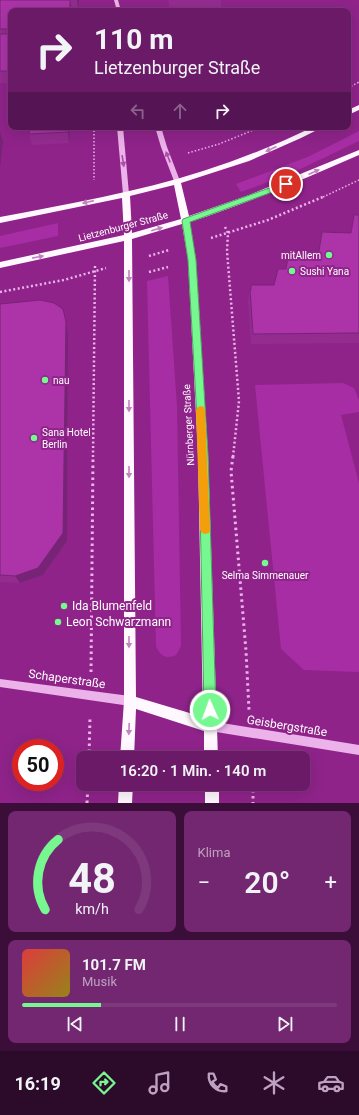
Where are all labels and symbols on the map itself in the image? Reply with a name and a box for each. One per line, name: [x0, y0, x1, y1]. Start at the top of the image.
one-way arrow: [264, 146, 276, 152]
one-way arrow: [164, 150, 170, 162]
one-way arrow: [120, 154, 126, 167]
pin: [269, 167, 303, 201]
one-way arrow: [308, 169, 320, 175]
one-way arrow: [82, 199, 94, 205]
street label: Lietzenburger Straße: [77, 209, 169, 244]
one-way arrow: [152, 226, 164, 232]
place label: mitAllem: [281, 250, 321, 261]
marker: mitAllem: [324, 250, 334, 260]
one-way arrow: [32, 254, 44, 260]
marker: Sushi Yana: [287, 266, 297, 276]
place label: Sushi Yana: [300, 266, 349, 277]
one-way arrow: [126, 270, 132, 283]
marker: nau: [40, 375, 50, 385]
place label: nau: [53, 375, 69, 386]
street label: Nürnberger Straße: [181, 384, 196, 466]
one-way arrow: [126, 400, 132, 413]
place label: Sana Hotel Berlin: [42, 427, 91, 450]
marker: Sana Hotel Berlin: [29, 433, 39, 443]
one-way arrow: [126, 466, 132, 479]
marker: Selma Simmenauer: [260, 558, 270, 568]
place label: Selma Simmenauer: [222, 570, 309, 581]
place label: Ida Blumenfeld: [72, 599, 152, 613]
marker: Ida Blumenfeld: [59, 601, 69, 611]
place label: Leon Schwarzmann: [66, 615, 171, 629]
marker: Leon Schwarzmann: [53, 617, 63, 627]
one-way arrow: [126, 636, 133, 648]
street label: Schaperstraße: [28, 667, 106, 691]
position arrow: [189, 689, 231, 731]
street label: Geisbergstraße: [246, 713, 328, 739]
one-way arrow: [125, 723, 132, 735]
speed limit sign: 50: [12, 739, 64, 791]

